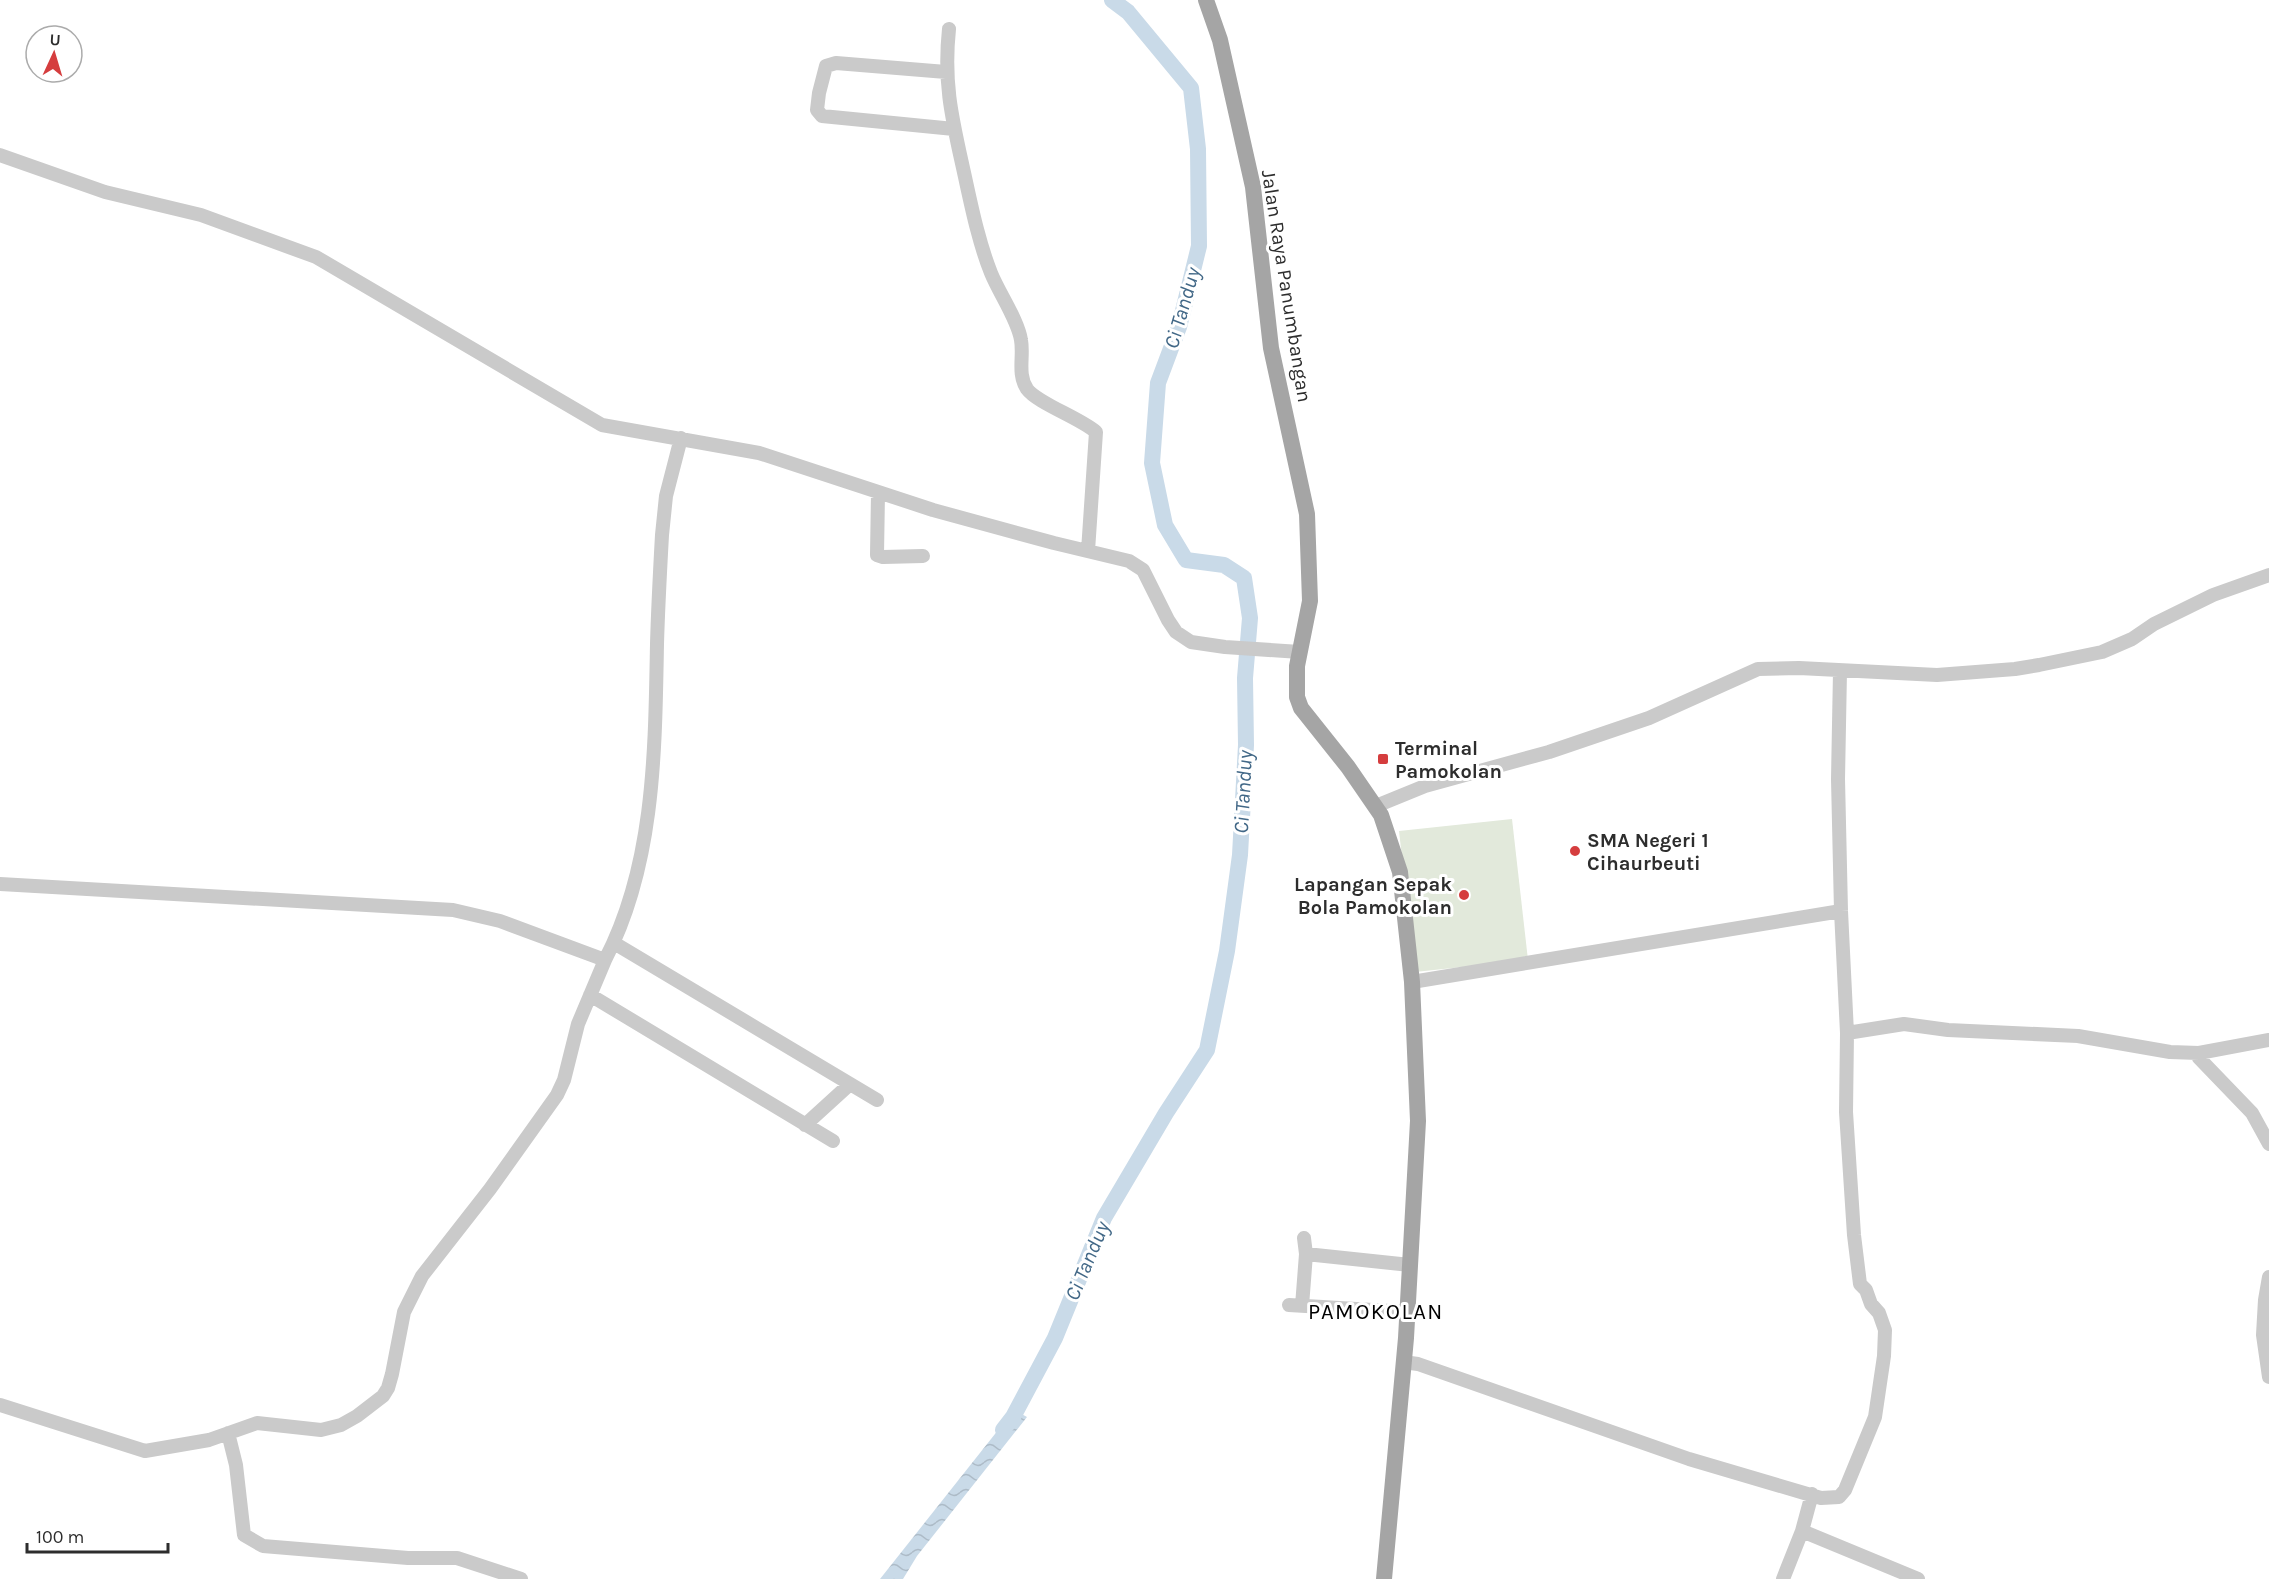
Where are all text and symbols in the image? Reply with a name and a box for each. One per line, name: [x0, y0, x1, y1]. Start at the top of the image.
north arrow: [24, 24, 84, 84]
text: U: [49, 30, 61, 49]
street label: Jalan Raya Panumbangan: [1257, 168, 1316, 404]
water label: Ci Tanduy: [1159, 264, 1205, 351]
place label: Terminal Pamokolan: [1395, 737, 1502, 783]
water label: Ci Tanduy: [1229, 749, 1257, 834]
marker: Terminal Pamokolan: [1376, 752, 1390, 766]
place label: SMA Negeri 1 Cihaurbeuti: [1587, 829, 1709, 875]
marker: SMA Negeri 1 Cihaurbeuti: [1568, 844, 1582, 858]
place label: Lapangan Sepak Bola Pamokolan: [1294, 873, 1452, 919]
marker: Lapangan Sepak Bola Pamokolan: [1457, 888, 1471, 902]
water label: Ci Tanduy: [1060, 1217, 1115, 1304]
district label: PAMOKOLAN: [1308, 1299, 1444, 1325]
scale bar: [27, 1516, 168, 1554]
text: 100 m: [36, 1526, 84, 1548]

